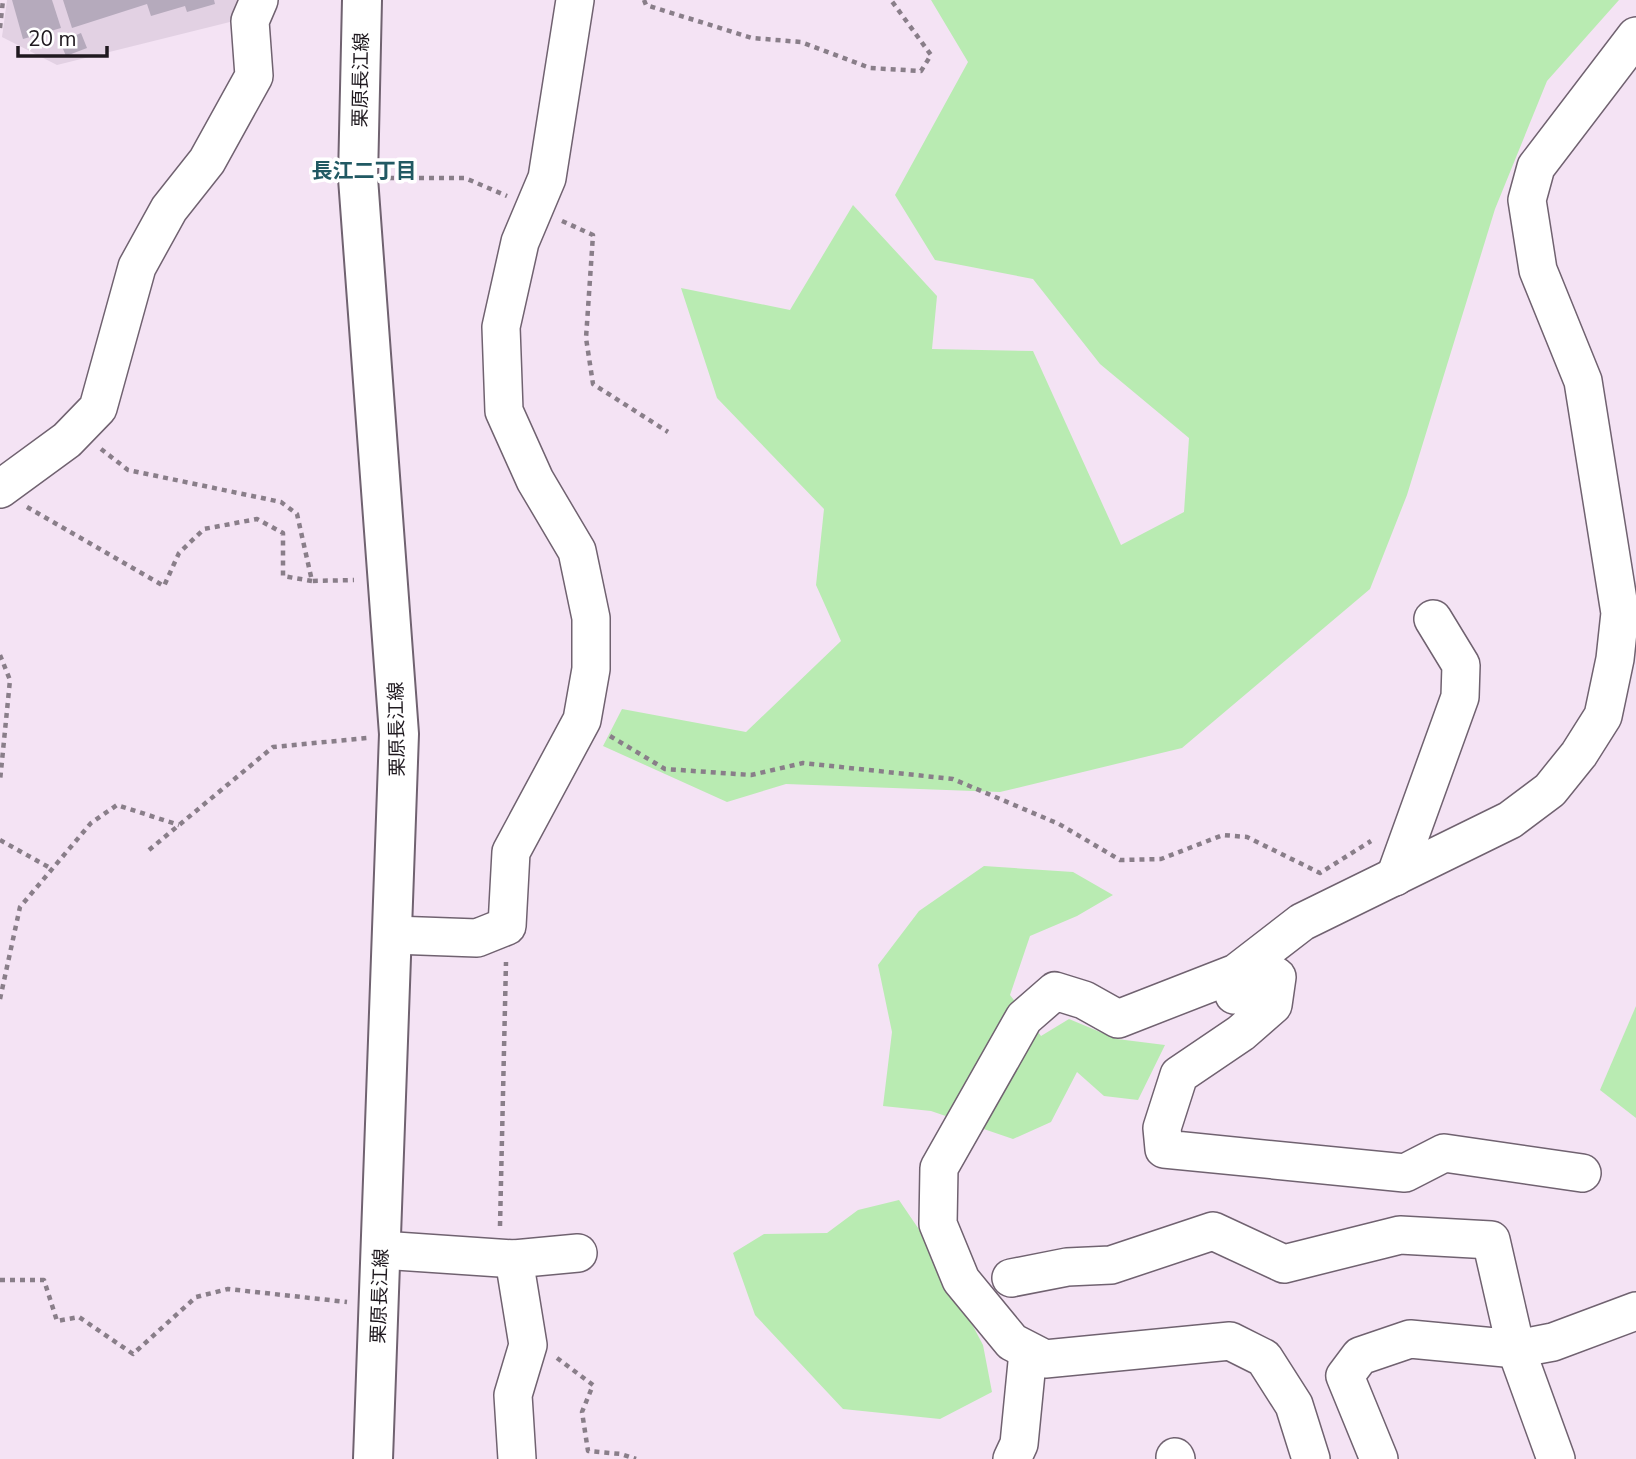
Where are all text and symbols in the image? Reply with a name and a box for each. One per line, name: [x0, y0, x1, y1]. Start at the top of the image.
scale bar: [18, 14, 107, 58]
text: 20 m: [28, 25, 77, 53]
street label: 栗原長江線: [347, 32, 375, 128]
district label: 長江二丁目: [312, 157, 417, 185]
street label: 栗原長江線: [383, 681, 411, 777]
street label: 栗原長江線: [365, 1248, 395, 1344]

